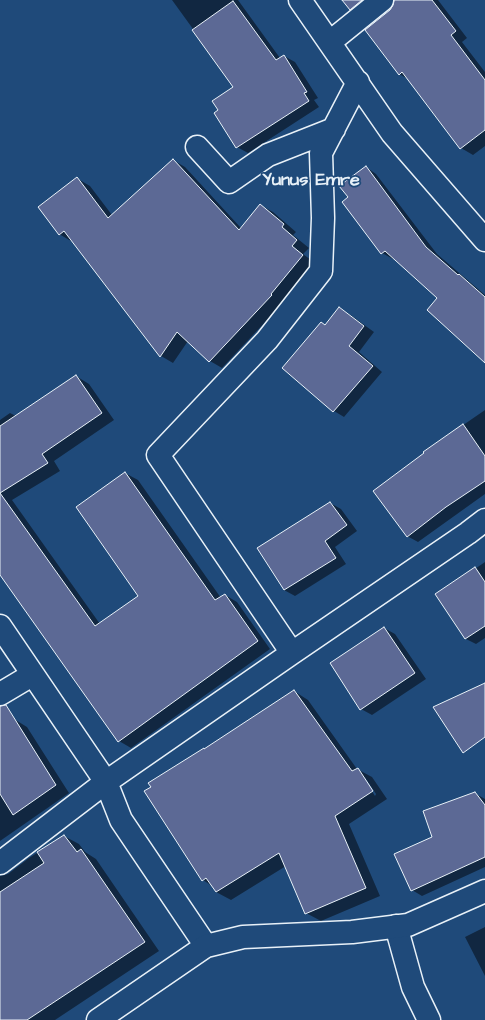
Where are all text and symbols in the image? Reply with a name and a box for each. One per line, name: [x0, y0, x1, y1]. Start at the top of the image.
district label: Yunus Emre: [262, 170, 360, 192]

